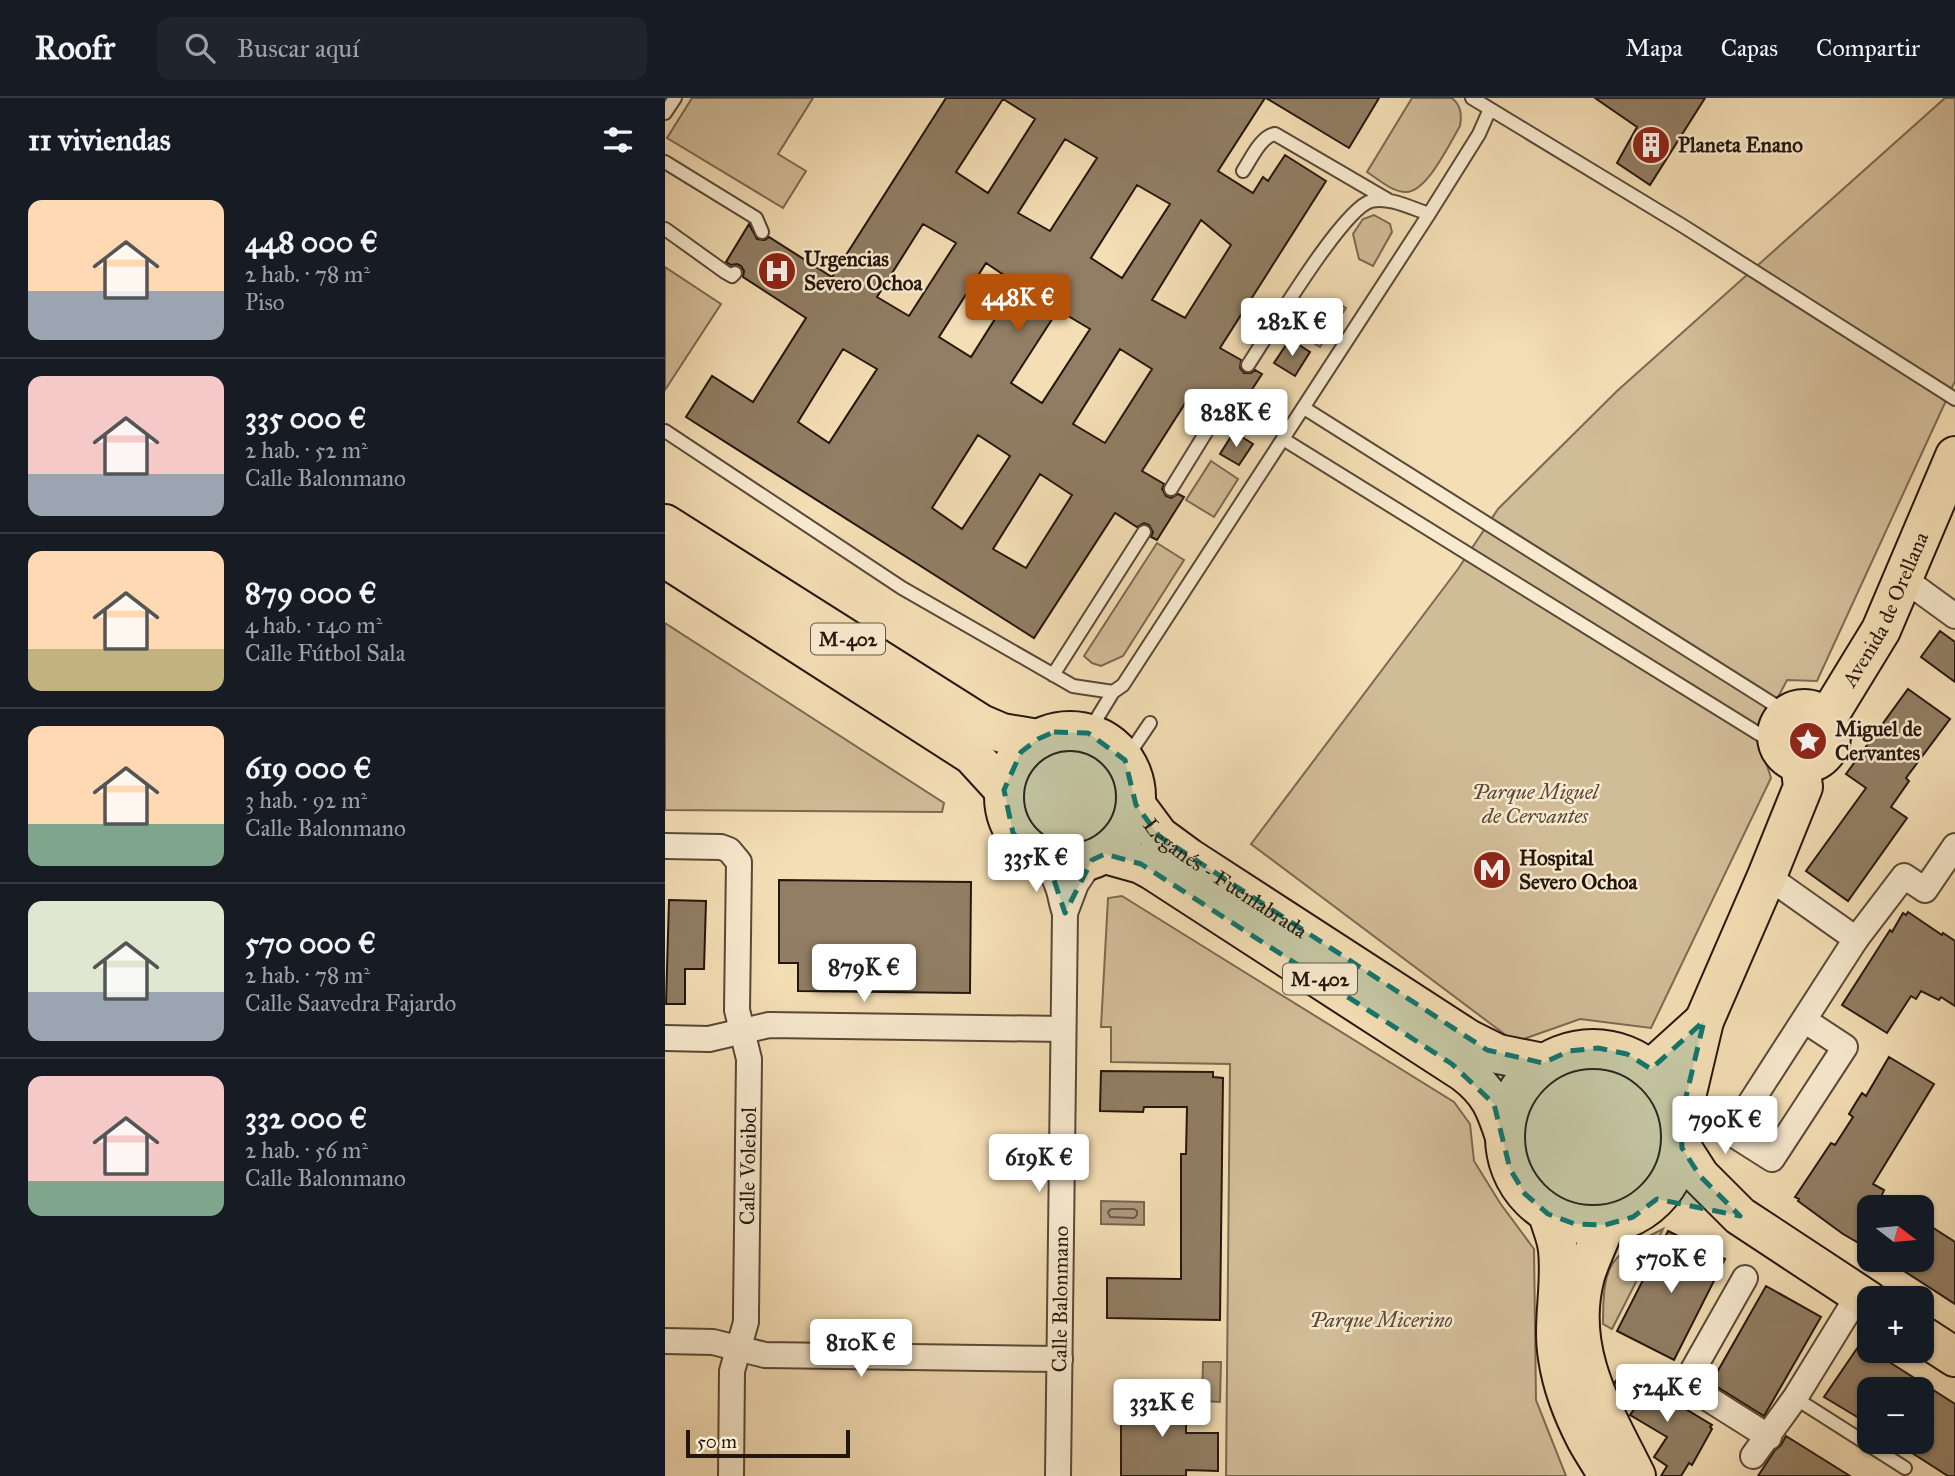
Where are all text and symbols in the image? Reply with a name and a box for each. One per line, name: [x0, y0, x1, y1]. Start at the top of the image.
search box: [157, 17, 647, 80]
text: Roofr: [35, 28, 115, 68]
icon: search: [181, 29, 219, 67]
text: Buscar aquí: [237, 32, 359, 64]
text: Mapa: [1626, 33, 1683, 63]
text: Capas: [1721, 33, 1778, 63]
text: Compartir: [1816, 33, 1920, 63]
icon: filters: [599, 121, 637, 159]
text: 11 viviendas: [28, 122, 171, 158]
building icon: Planeta Enano: [1630, 124, 1672, 166]
place label: Planeta Enano: [1678, 132, 1803, 158]
text: 448 000 €: [245, 224, 378, 260]
icon: home: [84, 228, 168, 312]
place label: Urgencias Severo Ochoa: [804, 246, 924, 296]
hospital icon: Urgencias Severo Ochoa: [756, 250, 798, 292]
text: 2 hab. · 78 m²: [245, 260, 370, 288]
pin: 448K €: [961, 274, 1075, 334]
text: 448K €: [981, 283, 1055, 311]
text: Piso: [245, 288, 285, 316]
pin: 282K €: [1235, 299, 1349, 358]
text: 282K €: [1257, 307, 1327, 335]
pin: 828K €: [1179, 390, 1293, 449]
text: 828K €: [1200, 398, 1272, 426]
text: 335 000 €: [245, 400, 366, 436]
icon: home: [84, 404, 168, 488]
text: 2 hab. · 52 m²: [245, 436, 368, 464]
text: Calle Balonmano: [245, 464, 406, 492]
street label: Avenida de Orellana: [1836, 528, 1934, 693]
text: 879 000 €: [245, 575, 377, 611]
icon: home: [84, 579, 168, 663]
text: 4 hab. · 140 m²: [245, 611, 382, 639]
road number: M-402: [811, 624, 885, 654]
text: Calle Fútbol Sala: [245, 639, 405, 667]
place label: Miguel de Cervantes: [1835, 716, 1922, 766]
place icon: Miguel de Cervantes: [1787, 720, 1829, 762]
text: 619 000 €: [245, 750, 371, 786]
icon: home: [84, 754, 168, 838]
park label: Parque Miguel de Cervantes: [1472, 779, 1600, 829]
text: 3 hab. · 92 m²: [245, 786, 367, 814]
street label: Leganés - Fuenlabrada: [1137, 813, 1312, 944]
text: Calle Balonmano: [245, 814, 406, 842]
pin: 335K €: [979, 834, 1093, 894]
text: 335K €: [1004, 843, 1068, 871]
place label: Hospital Severo Ochoa: [1519, 845, 1639, 895]
metro station icon: Hospital Severo Ochoa: [1471, 849, 1513, 891]
text: 570 000 €: [245, 925, 376, 961]
icon: home: [84, 929, 168, 1013]
pin: 879K €: [807, 944, 921, 1004]
text: 879K €: [828, 953, 900, 981]
text: 2 hab. · 78 m²: [245, 961, 370, 989]
road number: M-402: [1283, 964, 1357, 995]
text: Calle Saavedra Fajardo: [245, 989, 456, 1017]
pin: 790K €: [1668, 1096, 1782, 1156]
text: 332 000 €: [245, 1100, 367, 1136]
icon: home: [84, 1104, 168, 1188]
text: 790K €: [1688, 1105, 1762, 1133]
street label: Calle Voleibol: [734, 1106, 762, 1225]
pin: 619K €: [982, 1134, 1096, 1194]
text: 2 hab. · 56 m²: [245, 1136, 368, 1164]
text: 619K €: [1005, 1143, 1073, 1171]
text: Calle Balonmano: [245, 1164, 406, 1192]
north arrow: [1857, 1195, 1934, 1272]
map controls: [1857, 1195, 1934, 1454]
street label: Calle Balonmano: [1046, 1225, 1074, 1373]
pin: 570K €: [1614, 1236, 1728, 1295]
text: 570K €: [1635, 1244, 1707, 1272]
button: +: [1857, 1286, 1934, 1363]
park label: Parque Micerino: [1309, 1307, 1453, 1333]
pin: 810K €: [804, 1320, 918, 1379]
text: 810K €: [826, 1328, 896, 1356]
pin: 524K €: [1610, 1364, 1724, 1424]
text: 524K €: [1632, 1373, 1702, 1401]
button: −: [1857, 1377, 1934, 1454]
pin: 332K €: [1105, 1380, 1219, 1439]
text: 332K €: [1130, 1388, 1194, 1416]
scale bar: [686, 1427, 851, 1459]
text: 50 m: [697, 1430, 737, 1453]

